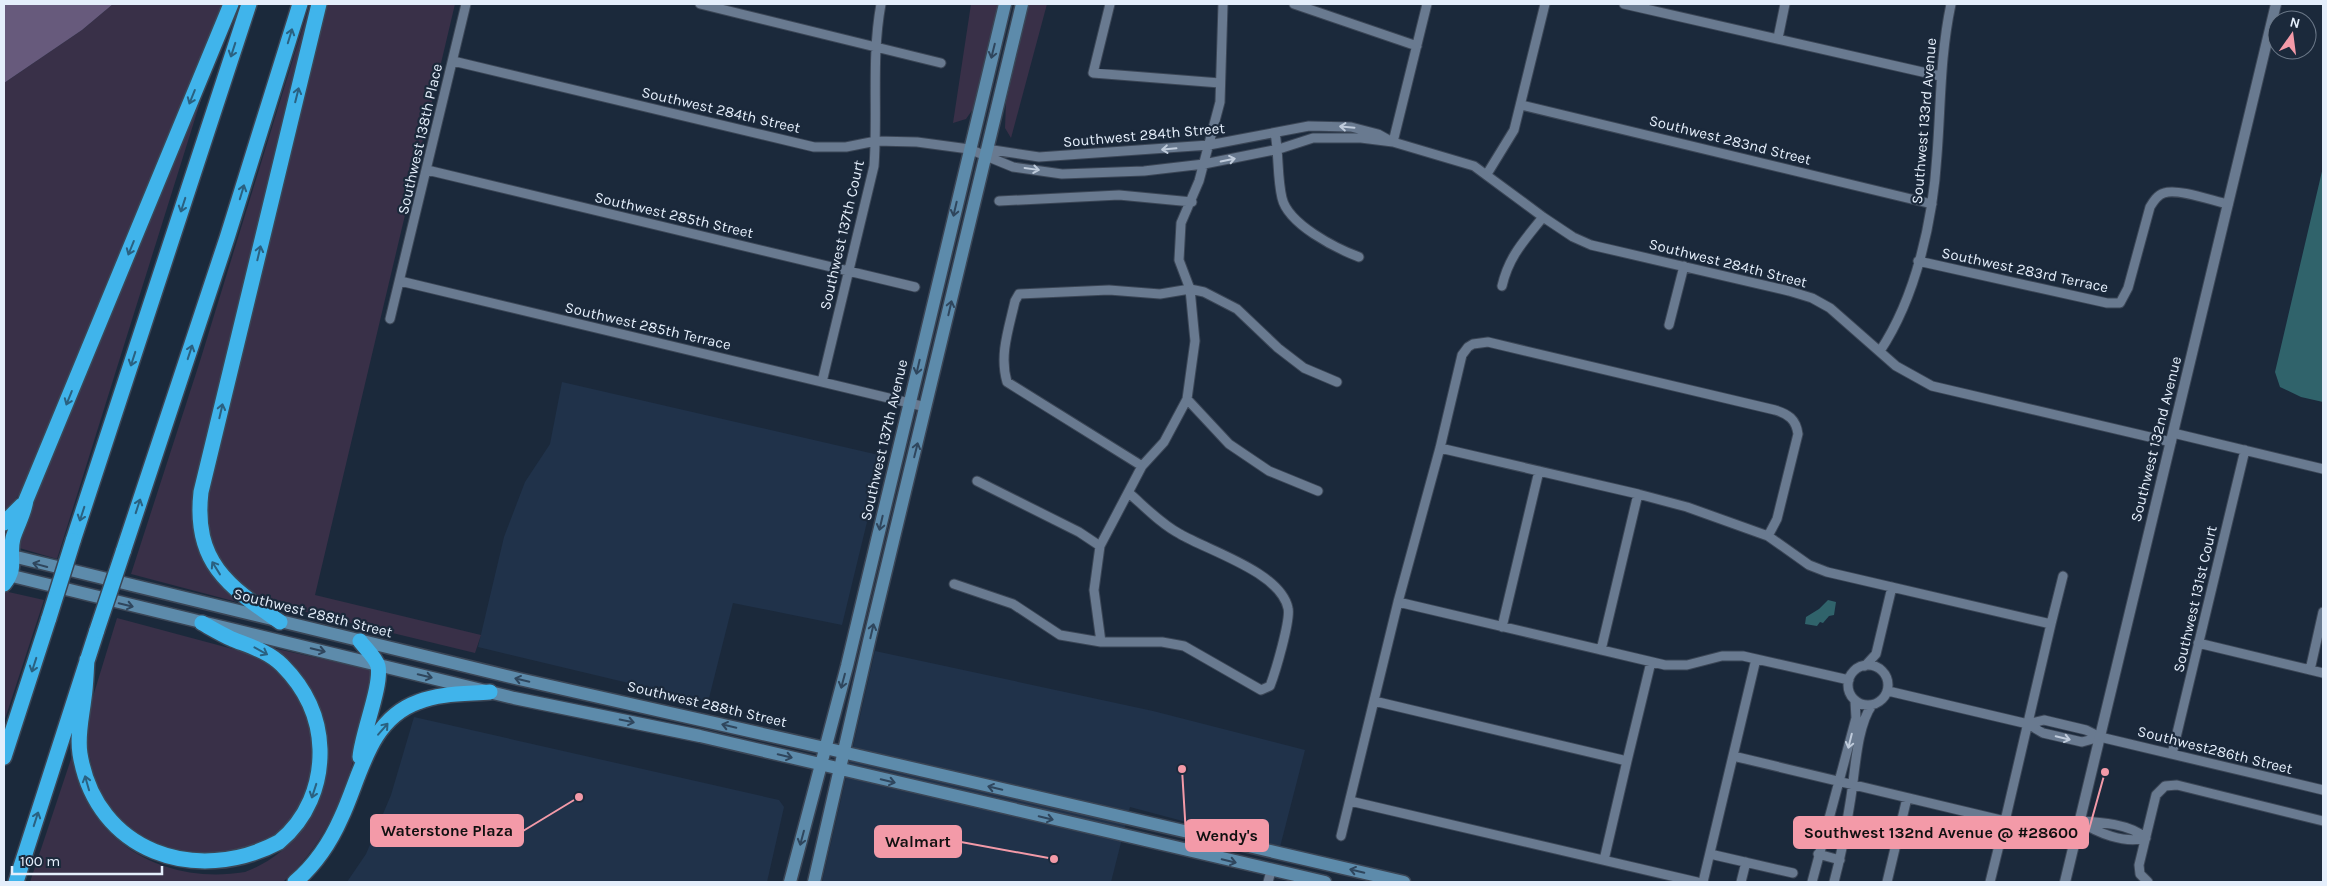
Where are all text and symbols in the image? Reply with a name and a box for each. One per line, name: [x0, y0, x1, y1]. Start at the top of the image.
north arrow: [2267, 10, 2317, 60]
text: N: [2288, 13, 2302, 32]
one-way arrow: [286, 29, 296, 45]
street label: Southwest 133rd Avenue: [1908, 37, 1940, 205]
one-way arrow: [228, 42, 238, 58]
one-way arrow: [988, 43, 997, 59]
street label: Southwest 138th Place: [394, 62, 446, 216]
street label: Southwest 284th Street: [640, 83, 802, 137]
one-way arrow: [293, 88, 302, 104]
one-way arrow: [187, 90, 196, 105]
street label: Southwest 283nd Street: [1647, 111, 1813, 169]
street label: Southwest 284th Street: [1062, 119, 1226, 151]
one-way arrow: [1339, 122, 1355, 132]
one-way arrow: [1161, 144, 1177, 154]
one-way arrow: [1219, 154, 1235, 164]
street label: Southwest 137th Court: [816, 158, 868, 312]
one-way arrow: [1023, 164, 1039, 174]
one-way arrow: [238, 184, 247, 200]
street label: Southwest 285th Street: [593, 188, 756, 242]
one-way arrow: [178, 196, 188, 212]
one-way arrow: [950, 201, 959, 217]
street label: Southwest 284th Street: [1647, 235, 1809, 291]
one-way arrow: [125, 240, 135, 255]
street label: Southwest 283rd Terrace: [1940, 244, 2110, 296]
one-way arrow: [255, 246, 264, 262]
street label: Southwest 285th Terrace: [563, 298, 733, 354]
one-way arrow: [945, 301, 955, 317]
one-way arrow: [185, 344, 195, 360]
one-way arrow: [128, 351, 137, 366]
street label: Southwest 132nd Avenue: [2127, 354, 2185, 524]
street label: Southwest 137th Avenue: [857, 358, 911, 522]
one-way arrow: [913, 359, 922, 375]
one-way arrow: [63, 390, 73, 405]
one-way arrow: [217, 404, 226, 420]
one-way arrow: [912, 443, 921, 459]
one-way arrow: [134, 498, 144, 514]
one-way arrow: [77, 505, 87, 521]
one-way arrow: [876, 514, 885, 530]
street label: Southwest 131st Court: [2169, 524, 2221, 674]
one-way arrow: [33, 559, 49, 569]
one-way arrow: [211, 561, 222, 575]
street label: Southwest 288th Street: [232, 585, 395, 642]
one-way arrow: [117, 601, 133, 610]
one-way arrow: [868, 623, 877, 639]
one-way arrow: [309, 646, 325, 656]
one-way arrow: [253, 647, 268, 657]
one-way arrow: [29, 656, 38, 672]
one-way arrow: [417, 672, 433, 681]
one-way arrow: [837, 672, 847, 688]
one-way arrow: [514, 675, 530, 684]
street label: Southwest 288th Street: [625, 677, 789, 731]
one-way arrow: [618, 717, 634, 726]
one-way arrow: [722, 721, 738, 730]
one-way arrow: [377, 722, 388, 735]
street label: Southwest286th Street: [2136, 722, 2295, 778]
one-way arrow: [1845, 733, 1854, 749]
one-way arrow: [2055, 734, 2071, 743]
one-way arrow: [777, 752, 793, 761]
one-way arrow: [82, 776, 91, 792]
one-way arrow: [879, 777, 895, 786]
one-way arrow: [309, 783, 318, 798]
one-way arrow: [987, 783, 1003, 792]
one-way arrow: [32, 811, 42, 827]
one-way arrow: [1038, 814, 1054, 823]
callout: Waterstone Plaza: [371, 815, 523, 846]
callout: Southwest 132nd Avenue @ #28600: [1794, 817, 2088, 848]
callout: Wendy's: [1186, 820, 1268, 851]
text: Waterstone Plaza: [381, 821, 513, 840]
text: Southwest 132nd Avenue @ #28600: [1804, 823, 2078, 842]
callout: Walmart: [875, 826, 961, 857]
text: Wendy's: [1196, 826, 1258, 845]
one-way arrow: [796, 829, 806, 845]
text: Walmart: [885, 832, 951, 851]
scale bar: [12, 844, 162, 876]
text: 100 m: [20, 852, 60, 870]
one-way arrow: [1220, 857, 1236, 866]
one-way arrow: [1349, 866, 1365, 875]

